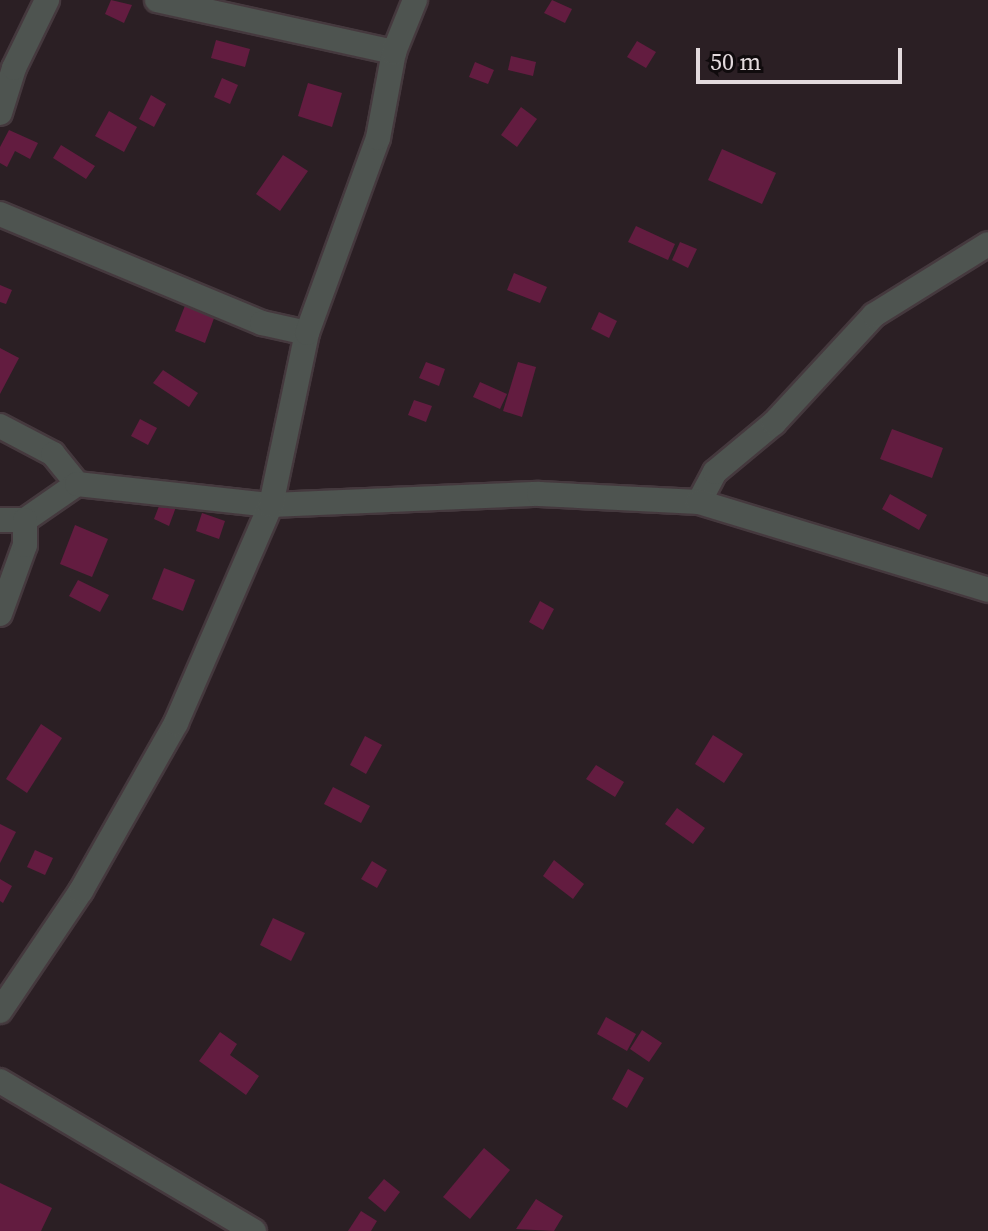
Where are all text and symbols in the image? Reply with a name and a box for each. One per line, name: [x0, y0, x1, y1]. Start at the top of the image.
scale bar: [700, 32, 906, 82]
text: 50 m: [710, 45, 761, 78]

